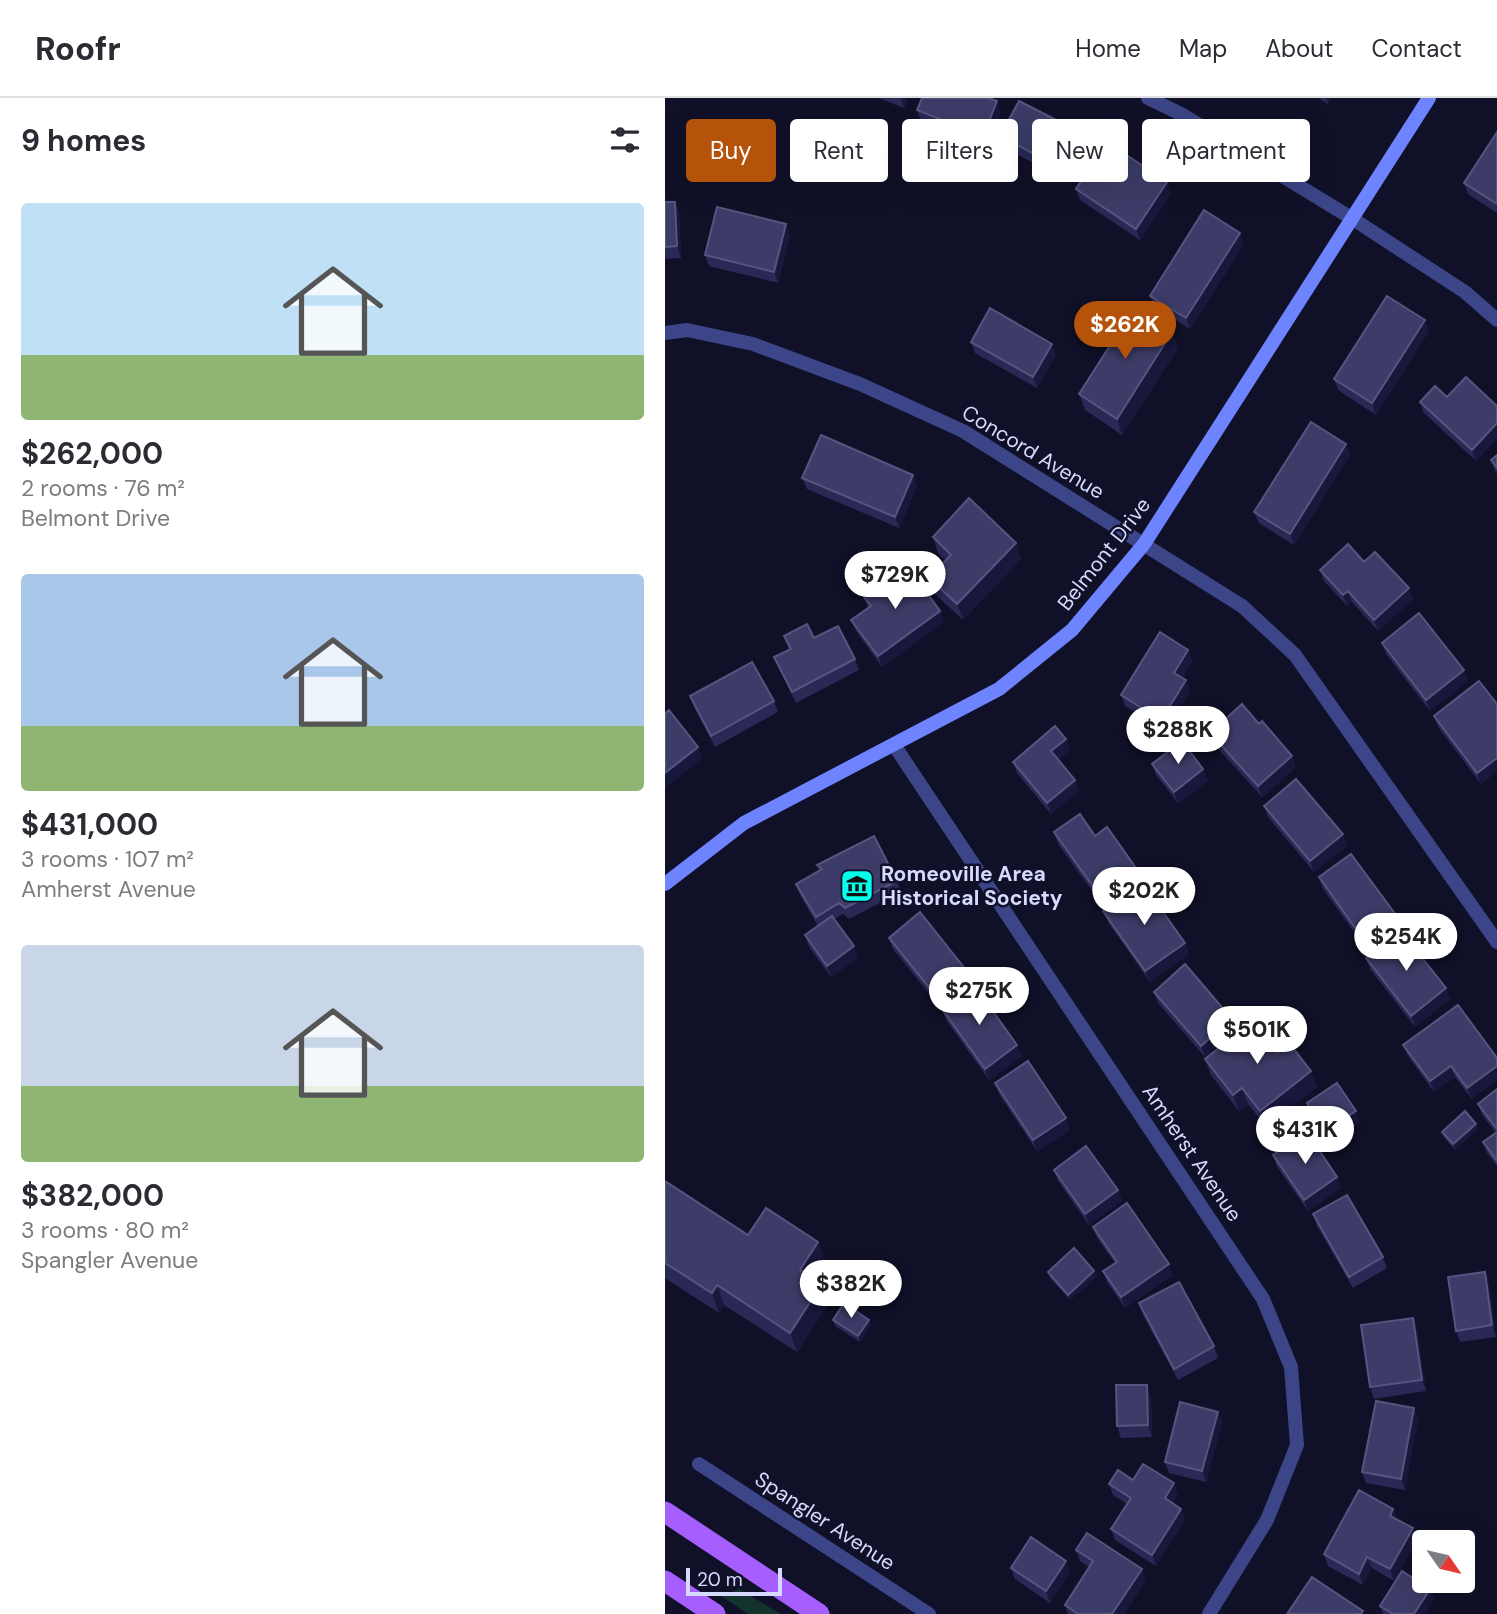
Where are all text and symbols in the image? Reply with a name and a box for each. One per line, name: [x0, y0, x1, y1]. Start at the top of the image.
text: Roofr: [35, 27, 121, 70]
text: Home: [1075, 33, 1141, 64]
text: Map: [1179, 33, 1227, 64]
text: About: [1265, 33, 1334, 64]
text: Contact: [1372, 33, 1462, 64]
chip: Buy: [686, 119, 776, 182]
chip: Rent: [790, 119, 888, 182]
chip: Filters: [902, 119, 1018, 182]
chip: New: [1032, 119, 1128, 182]
chip: Apartment: [1142, 119, 1310, 182]
text: 9 homes: [21, 121, 146, 160]
icon: filters: [606, 121, 644, 159]
icon: home: [270, 248, 396, 374]
pin: $262K: [1076, 302, 1174, 361]
text: $262K: [1090, 309, 1160, 339]
street label: Concord Avenue: [957, 398, 1109, 506]
text: $262,000: [21, 434, 163, 473]
text: 2 rooms · 76 m²: [21, 473, 185, 503]
street label: Belmont Drive: [1051, 492, 1157, 616]
text: Belmont Drive: [21, 503, 170, 533]
pin: $729K: [846, 552, 944, 611]
text: $729K: [861, 559, 929, 589]
icon: home: [270, 619, 396, 745]
pin: $288K: [1129, 706, 1227, 766]
text: $288K: [1142, 714, 1214, 744]
text: $431,000: [21, 805, 158, 844]
text: 3 rooms · 107 m²: [21, 844, 194, 874]
place label: Romeoville Area Historical Society: [881, 860, 1063, 912]
museum icon: Romeoville Area Historical Society: [838, 867, 876, 905]
pin: $202K: [1095, 868, 1193, 927]
text: Amherst Avenue: [21, 874, 196, 904]
text: $202K: [1108, 875, 1180, 905]
pin: $254K: [1357, 914, 1455, 973]
text: $254K: [1370, 921, 1442, 951]
pin: $275K: [930, 968, 1028, 1027]
text: $275K: [945, 975, 1013, 1005]
icon: home: [270, 990, 396, 1116]
pin: $501K: [1208, 1006, 1306, 1066]
text: $501K: [1223, 1014, 1291, 1044]
street label: Amherst Avenue: [1136, 1079, 1248, 1227]
pin: $431K: [1256, 1107, 1354, 1166]
text: $431K: [1272, 1114, 1338, 1144]
text: $382,000: [21, 1176, 164, 1215]
text: 3 rooms · 80 m²: [21, 1215, 189, 1245]
text: Spangler Avenue: [21, 1245, 198, 1275]
pin: $382K: [802, 1260, 900, 1320]
text: $382K: [816, 1268, 886, 1298]
street label: Spangler Avenue: [750, 1465, 901, 1577]
north arrow: [1412, 1530, 1475, 1592]
map controls: [1412, 1530, 1475, 1593]
scale bar: [686, 1565, 782, 1597]
text: 20 m: [697, 1567, 743, 1592]

